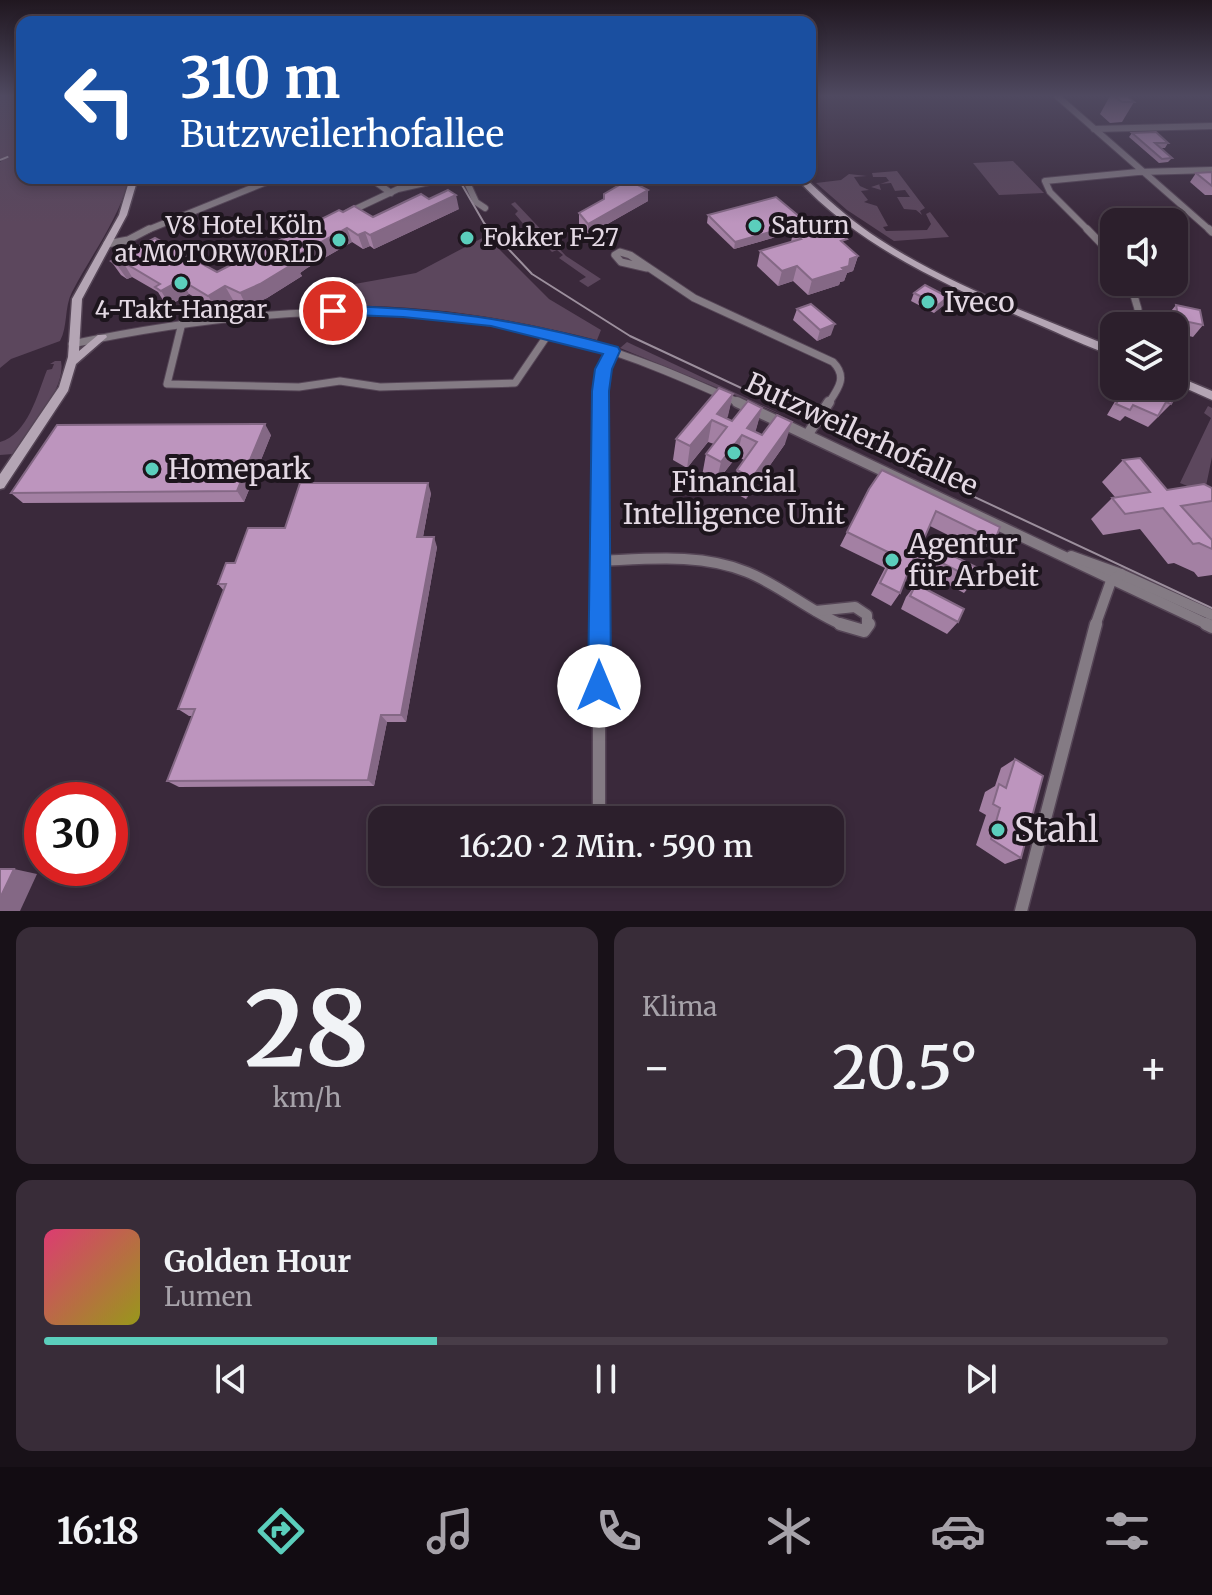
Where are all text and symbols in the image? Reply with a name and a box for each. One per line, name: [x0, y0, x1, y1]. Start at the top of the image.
text: 310 m: [180, 43, 340, 113]
icon: left: [48, 48, 152, 152]
text: Butzweilerhofallee: [180, 112, 504, 157]
map controls: [1100, 208, 1188, 400]
button: sound: [1100, 208, 1188, 296]
place label: V8 Hotel Köln at MOTORWORLD: [115, 210, 323, 269]
place label: Saturn: [771, 210, 849, 241]
marker: Saturn: [746, 217, 764, 235]
place label: Fokker F-27: [483, 222, 619, 253]
marker: Fokker F-27: [458, 229, 476, 247]
marker: V8 Hotel Köln at MOTORWORLD: [330, 231, 348, 249]
marker: 4-Takt-Hangar: [172, 274, 190, 292]
pin: [299, 277, 367, 345]
place label: Iveco: [944, 284, 1015, 320]
icon: arrive: [311, 289, 355, 333]
marker: Iveco: [919, 293, 937, 311]
place label: 4-Takt-Hangar: [95, 294, 267, 325]
button: layers: [1100, 312, 1188, 400]
street label: Butzweilerhofallee: [740, 364, 984, 504]
marker: Financial Intelligence Unit: [725, 444, 743, 462]
place label: Homepark: [168, 451, 311, 487]
marker: Homepark: [143, 460, 161, 478]
place label: Financial Intelligence Unit: [623, 464, 845, 532]
place label: Agentur für Arbeit: [907, 526, 1039, 594]
marker: Agentur für Arbeit: [883, 551, 901, 569]
position arrow: [557, 644, 641, 728]
speed limit sign: 30: [24, 782, 128, 886]
place label: Stahl: [1014, 809, 1099, 851]
marker: Stahl: [989, 821, 1007, 839]
text: 16:20 · 2 Min. · 590 m: [459, 827, 753, 865]
text: 28: [245, 964, 369, 1094]
text: Klima: [642, 990, 717, 1023]
text: 20.5°: [832, 1030, 978, 1105]
text: −: [642, 1040, 671, 1095]
text: +: [1139, 1040, 1168, 1095]
text: km/h: [273, 1081, 341, 1114]
text: Golden Hour: [164, 1242, 351, 1280]
text: Lumen: [164, 1280, 253, 1313]
icon: previous: [209, 1357, 253, 1401]
icon: pause: [584, 1357, 628, 1401]
icon: next: [959, 1357, 1003, 1401]
icon: directions: [253, 1503, 309, 1559]
icon: music: [422, 1503, 478, 1559]
icon: phone: [591, 1503, 647, 1559]
icon: climate: [761, 1503, 817, 1559]
icon: car: [930, 1503, 986, 1559]
icon: filters: [1099, 1503, 1155, 1559]
text: 16:18: [57, 1509, 139, 1554]

